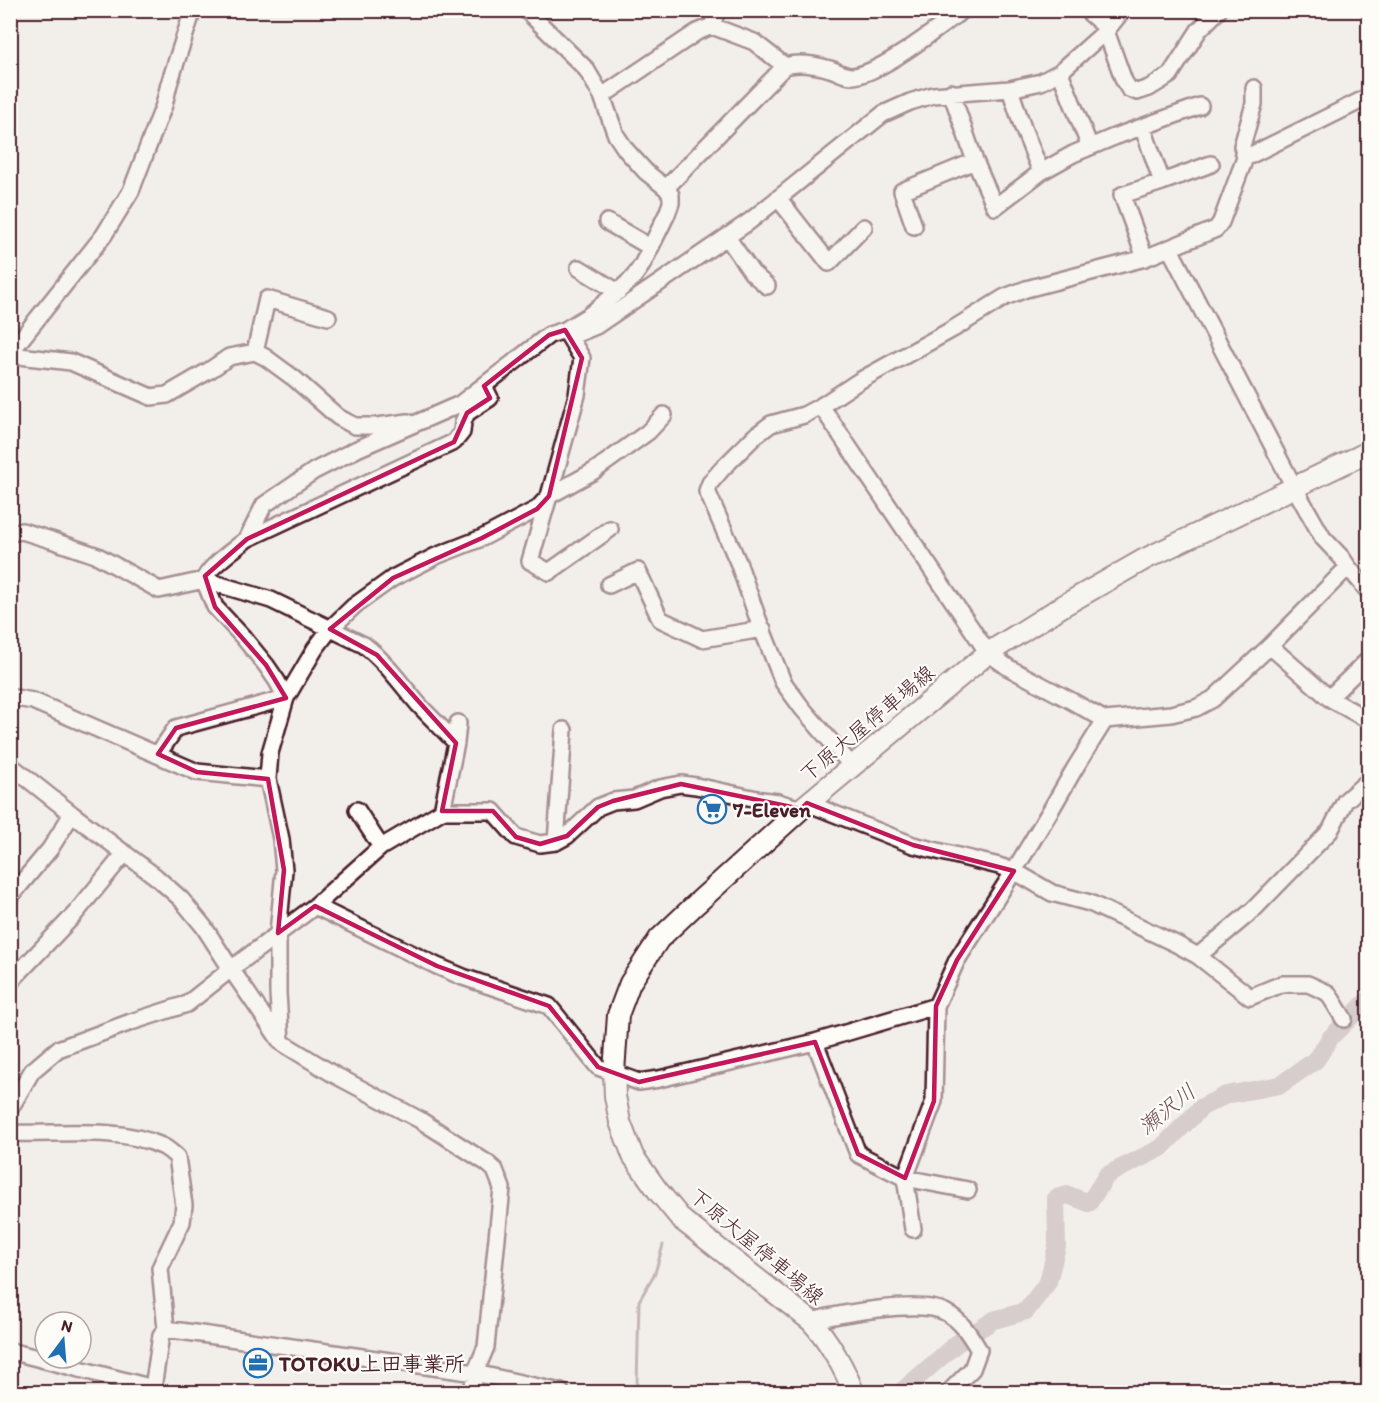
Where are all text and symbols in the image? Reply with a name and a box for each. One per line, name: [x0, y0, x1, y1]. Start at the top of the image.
street label: 下原大屋停車場線: [795, 659, 939, 787]
supermarket icon: 7-Eleven: [696, 793, 728, 825]
place label: 7-Eleven: [732, 797, 811, 822]
water label: 瀬沢川: [1133, 1078, 1201, 1140]
street label: 下原大屋停車場線: [685, 1182, 829, 1310]
north arrow: [33, 1310, 93, 1370]
text: N: [59, 1315, 75, 1337]
office icon: TOTOKU上田事業所: [242, 1347, 274, 1379]
place label: TOTOKU上田事業所: [278, 1351, 465, 1376]

